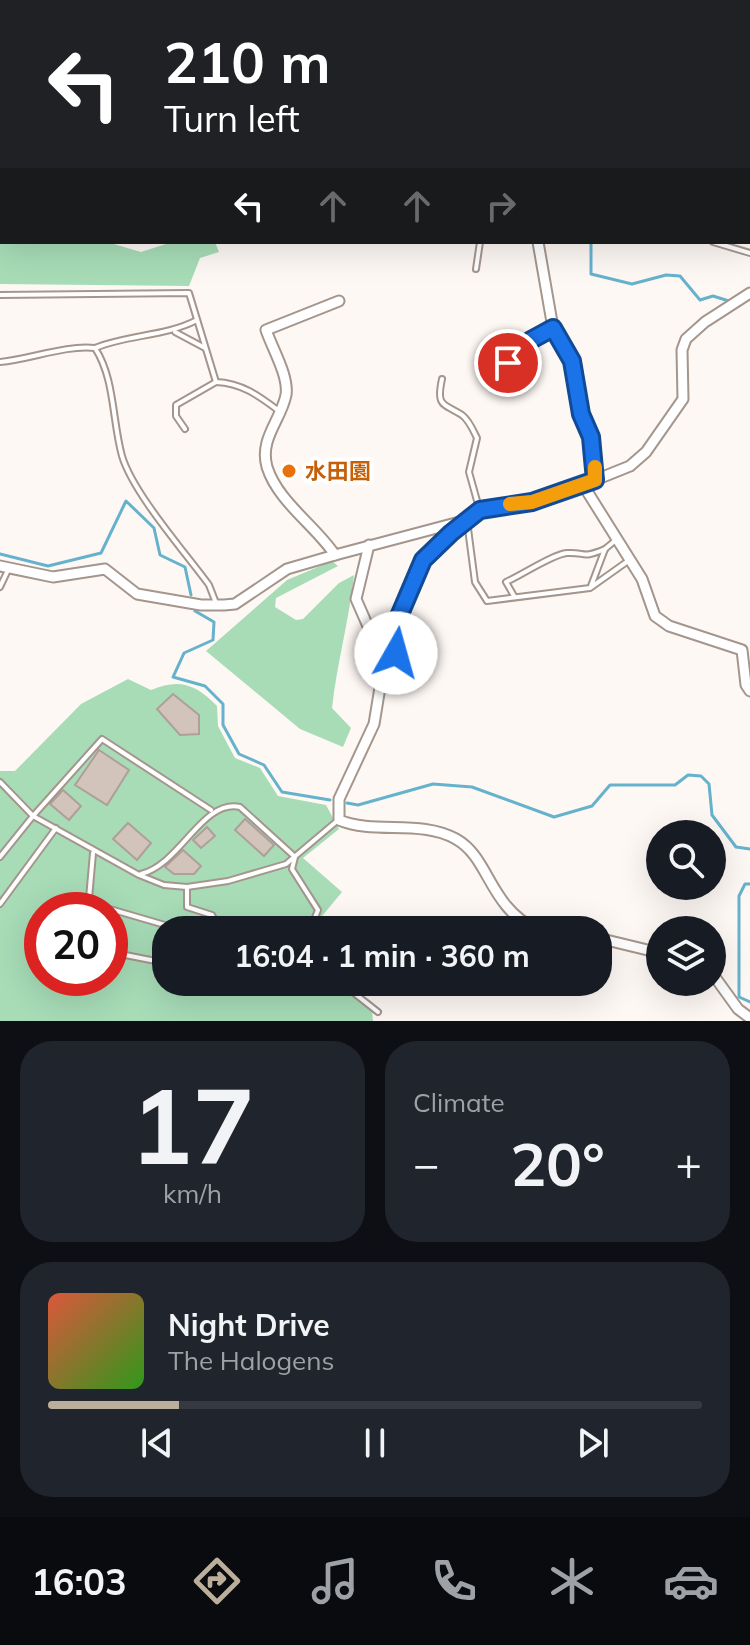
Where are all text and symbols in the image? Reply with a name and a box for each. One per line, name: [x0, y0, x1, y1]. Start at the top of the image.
text: 210 m: [164, 27, 331, 97]
icon: left: [32, 32, 136, 136]
text: Turn left: [164, 96, 300, 141]
icon: left: [227, 184, 271, 228]
icon: ahead: [311, 184, 355, 228]
icon: ahead: [395, 184, 439, 228]
icon: right: [479, 184, 523, 228]
pin: [474, 329, 542, 397]
icon: arrive: [486, 341, 530, 385]
place label: 水田園: [305, 457, 371, 485]
marker: 水田園: [280, 462, 298, 480]
position arrow: [354, 611, 438, 695]
map controls: [646, 820, 726, 996]
button: search: [646, 820, 726, 900]
speed limit sign: 20: [24, 892, 128, 996]
button: layers: [646, 916, 726, 996]
text: 16:04 · 1 min · 360 m: [234, 937, 530, 975]
text: 17: [130, 1059, 255, 1190]
text: Climate: [413, 1086, 505, 1119]
text: 20°: [510, 1126, 605, 1201]
text: −: [413, 1136, 439, 1191]
text: +: [676, 1136, 702, 1191]
text: km/h: [163, 1177, 222, 1210]
text: Night Drive: [168, 1306, 330, 1344]
text: The Halogens: [168, 1344, 334, 1377]
icon: previous: [135, 1421, 179, 1465]
icon: pause: [353, 1421, 397, 1465]
icon: next: [571, 1421, 615, 1465]
icon: directions: [189, 1553, 245, 1609]
icon: music: [307, 1553, 363, 1609]
icon: phone: [426, 1553, 482, 1609]
icon: climate: [544, 1553, 600, 1609]
icon: car: [663, 1553, 719, 1609]
text: 16:03: [31, 1559, 127, 1604]

